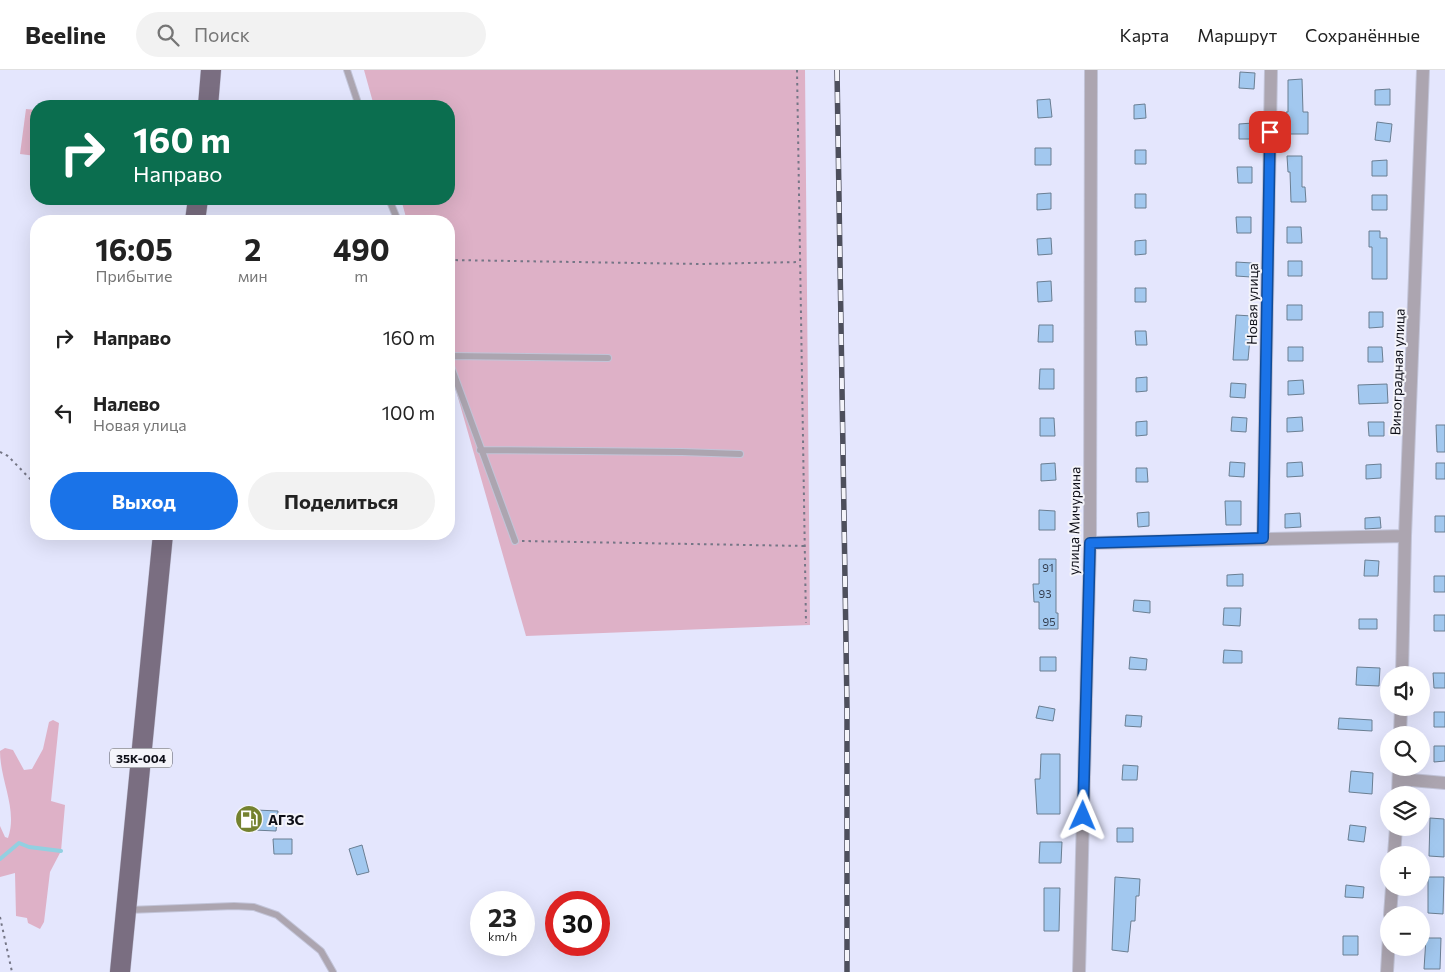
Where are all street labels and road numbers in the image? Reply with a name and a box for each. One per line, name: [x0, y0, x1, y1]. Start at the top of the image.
street label: Новая улица: [1243, 263, 1261, 345]
street label: Виноградная улица: [1386, 308, 1408, 436]
street label: улица Мичурина: [1065, 467, 1083, 575]
road number: 35К-004: [110, 748, 172, 768]

